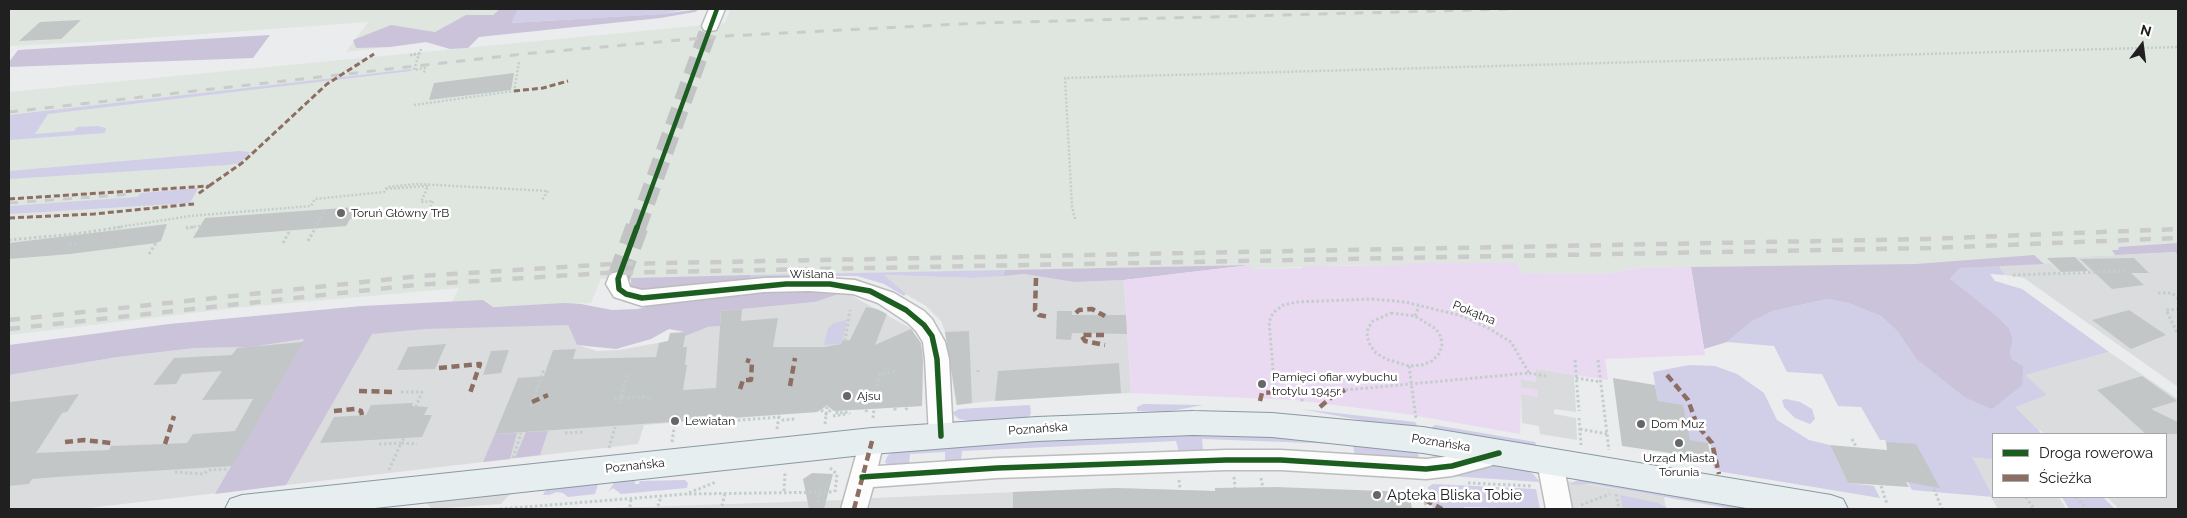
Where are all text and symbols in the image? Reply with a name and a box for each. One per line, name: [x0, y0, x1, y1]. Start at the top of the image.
north arrow: [2117, 20, 2167, 70]
text: N: [2139, 21, 2153, 40]
place label: Toruń Główny TrB: [351, 206, 449, 220]
marker: Toruń Główny TrB: [335, 207, 347, 219]
street label: Wiślana: [790, 267, 834, 281]
street label: Pokątna: [1451, 298, 1497, 328]
place label: Pamięci ofiar wybuchu trotylu 1945r.: [1272, 370, 1397, 398]
marker: Pamięci ofiar wybuchu trotylu 1945r.: [1256, 378, 1268, 390]
place label: Ajsu: [857, 389, 881, 403]
marker: Ajsu: [841, 390, 853, 402]
place label: Lewiatan: [685, 414, 735, 428]
marker: Lewiatan: [669, 415, 681, 427]
place label: Dom Muz: [1651, 417, 1704, 431]
marker: Dom Muz: [1635, 418, 1647, 430]
street label: Poznańska: [1008, 420, 1068, 438]
street label: Poznańska: [1411, 431, 1471, 455]
legend: [1992, 433, 2167, 498]
marker: Urząd Miasta Torunia: [1673, 437, 1685, 449]
text: Droga rowerowa: [2039, 444, 2153, 462]
place label: Urząd Miasta Torunia: [1643, 451, 1715, 479]
street label: Poznańska: [605, 456, 665, 476]
text: Ścieżka: [2039, 469, 2092, 487]
place label: Apteka Bliska Tobie: [1387, 486, 1522, 504]
marker: Apteka Bliska Tobie: [1371, 489, 1383, 501]

